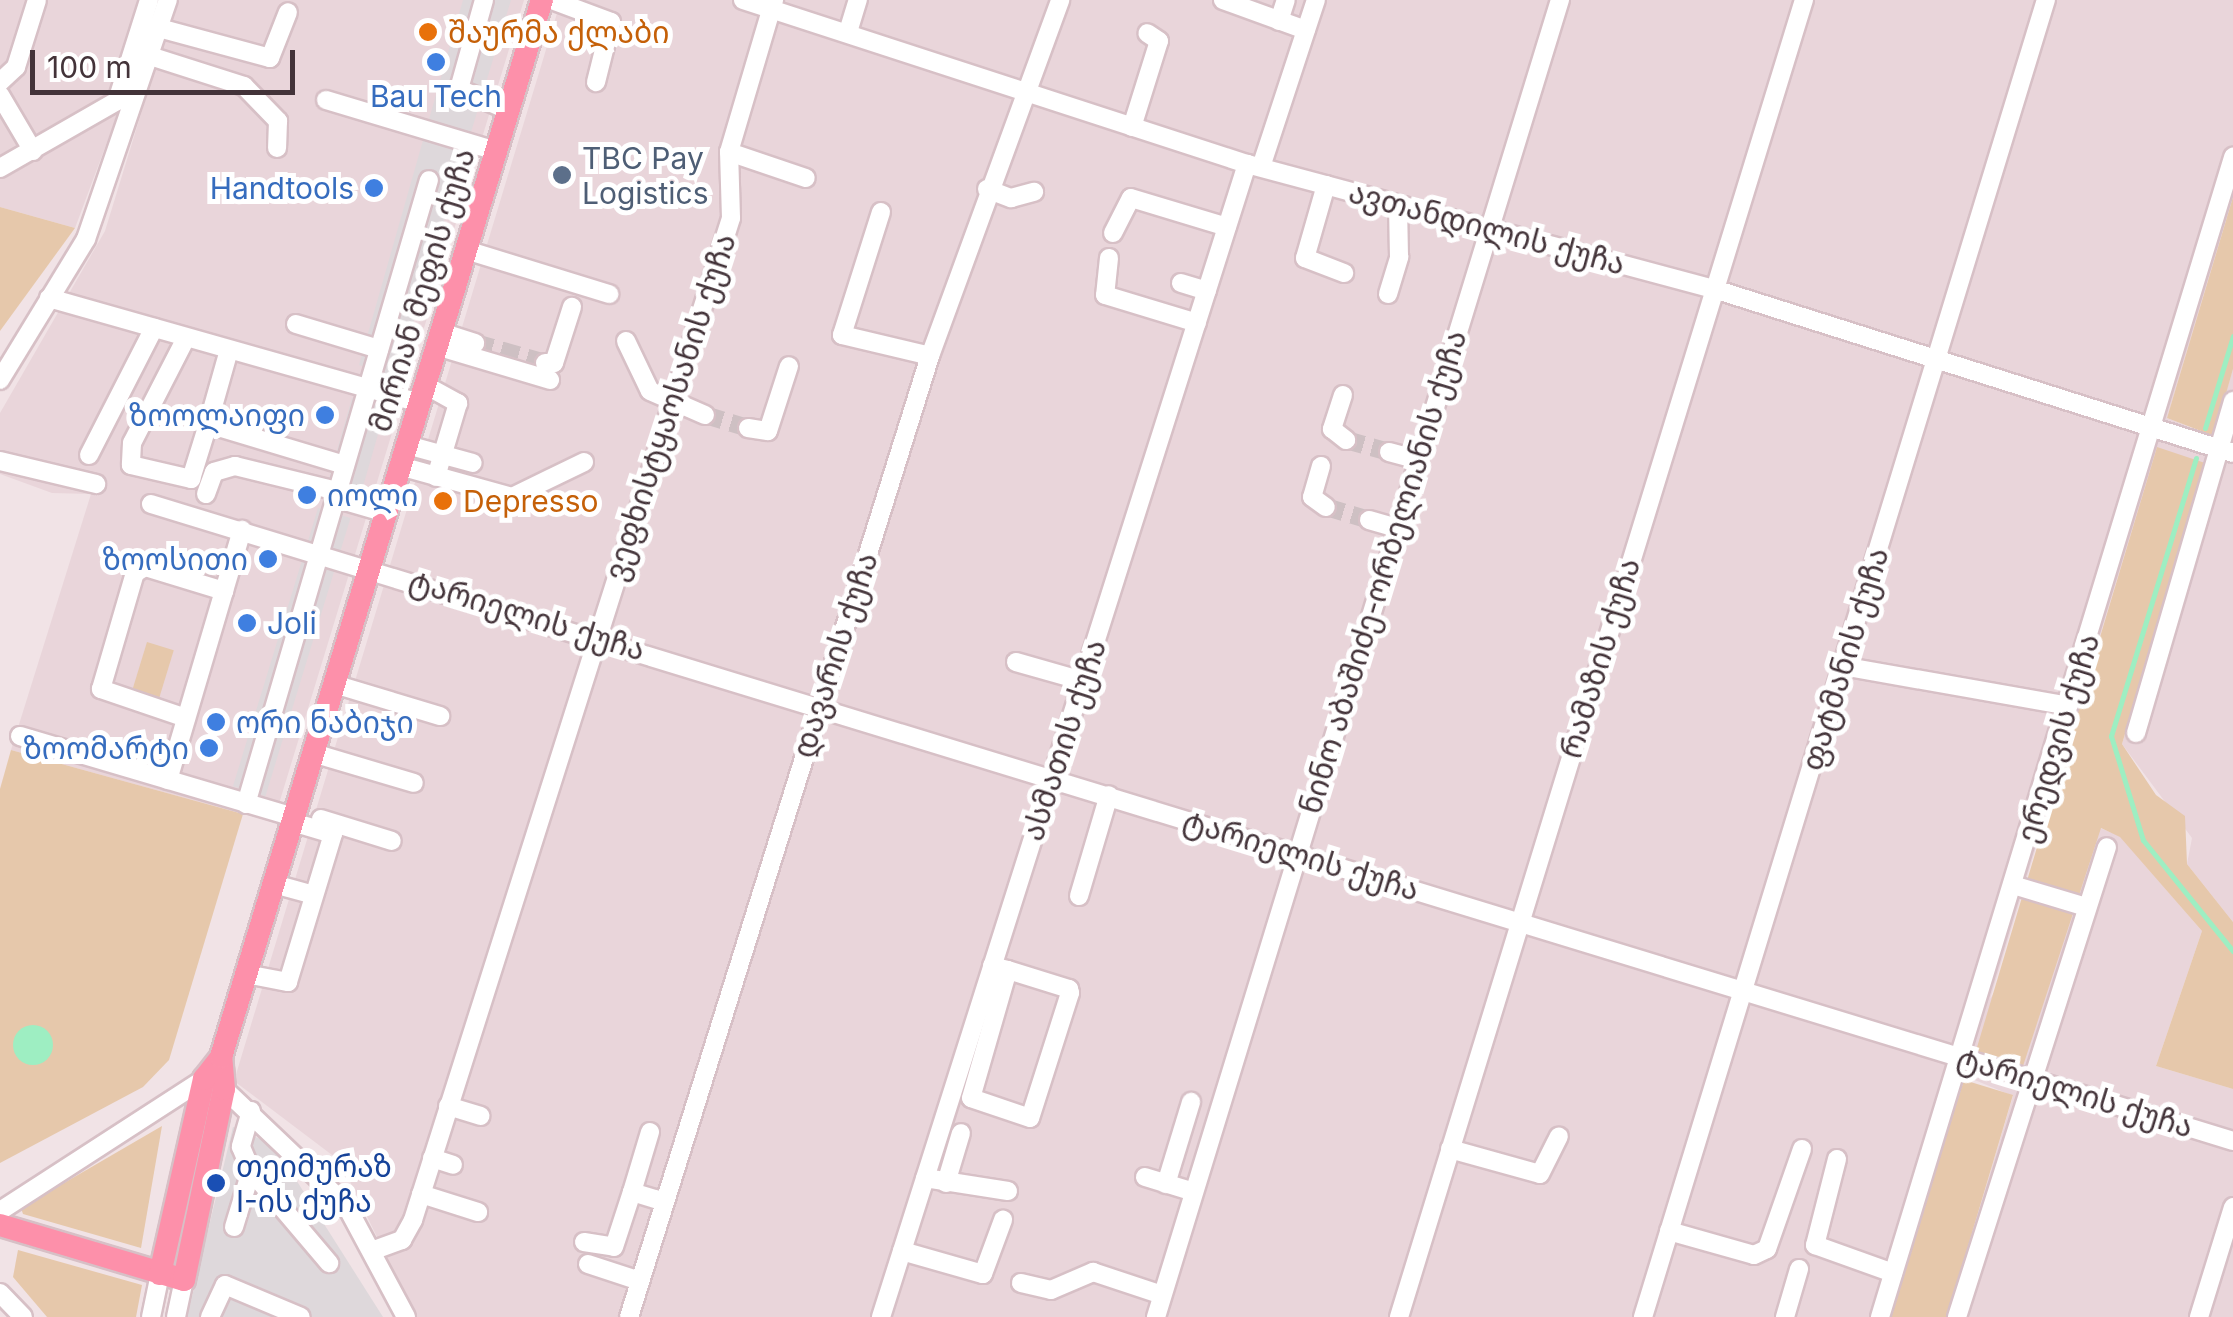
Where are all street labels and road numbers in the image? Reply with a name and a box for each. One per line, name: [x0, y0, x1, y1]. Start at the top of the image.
street label: მირიან მეფის ქუჩა: [362, 144, 482, 436]
street label: ავთანდილის ქუჩა: [1345, 174, 1629, 282]
street label: ვეფხისტყაოსანის ქუჩა: [597, 229, 743, 585]
street label: ნინო აბაშიძე-ორბელიანის ქუჩა: [1292, 326, 1474, 818]
street label: ფატმანის ქუჩა: [1794, 543, 1896, 775]
street label: დავარის ქუჩა: [785, 548, 885, 762]
street label: რამაზის ქუჩა: [1553, 554, 1647, 762]
street label: ტარიელის ქუჩა: [405, 562, 649, 668]
street label: ერედვის ქუჩა: [2009, 629, 2107, 847]
street label: ასმათის ქუჩა: [1015, 635, 1113, 845]
street label: ტარიელის ქუჩა: [1179, 802, 1423, 908]
street label: ტარიელის ქუჩა: [1953, 1039, 2197, 1145]

